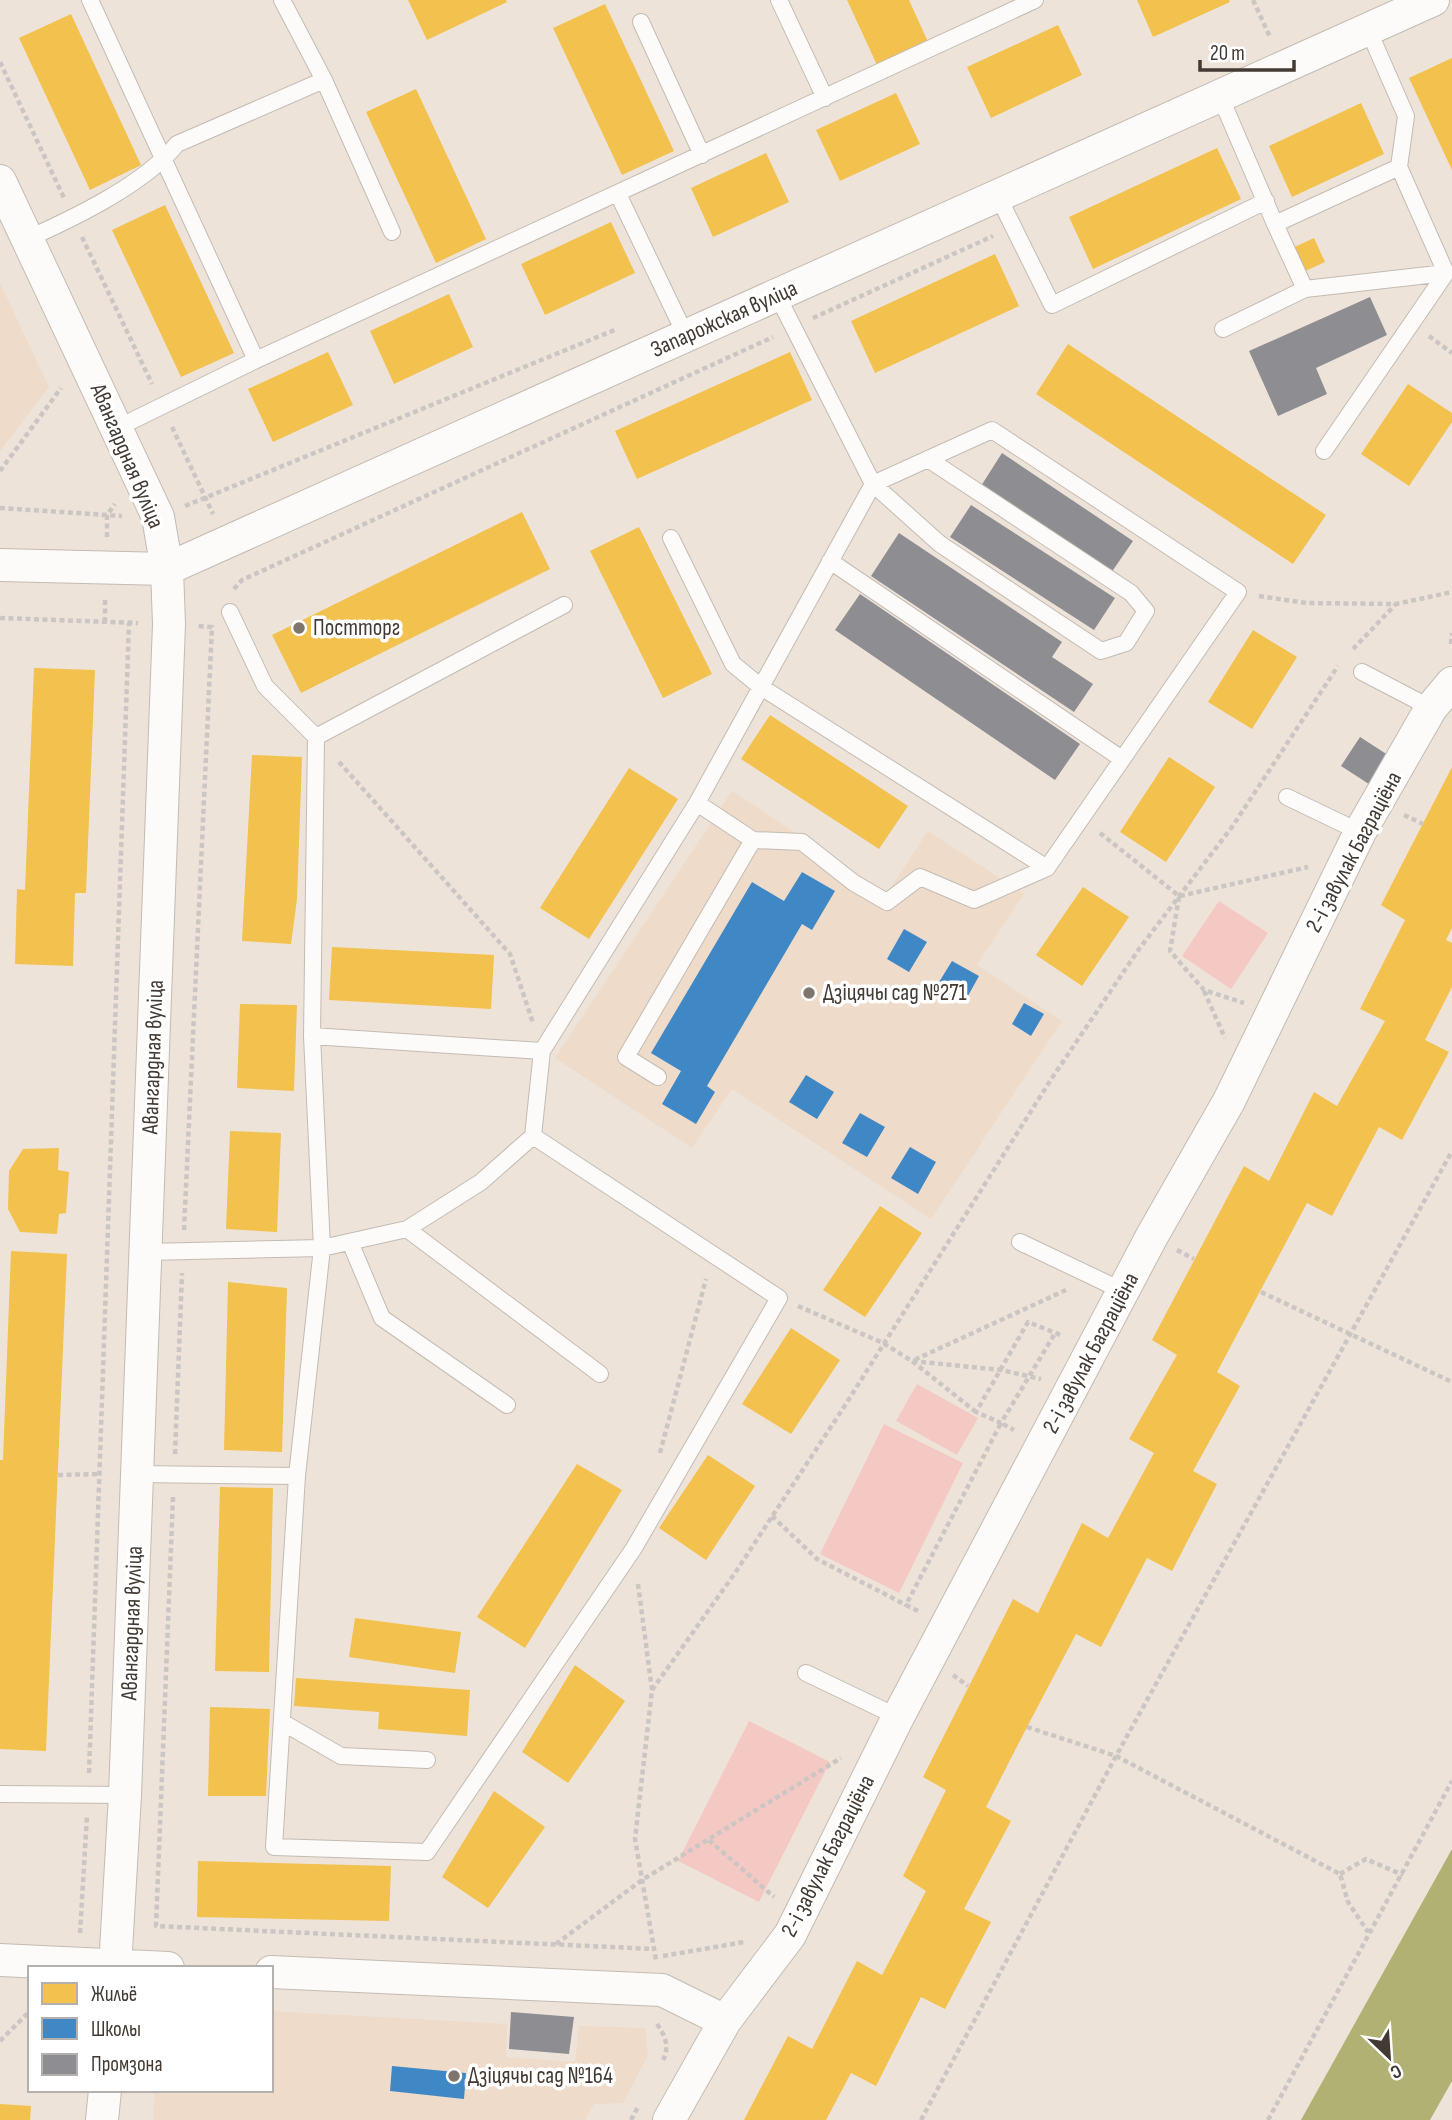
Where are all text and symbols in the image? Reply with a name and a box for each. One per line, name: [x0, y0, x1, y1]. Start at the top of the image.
scale bar: [1200, 28, 1294, 72]
text: 20 m: [1210, 41, 1245, 66]
street label: Запарожская вуліца: [646, 274, 802, 364]
street label: Авангардная вуліца: [84, 378, 170, 533]
place label: Постторг: [313, 614, 400, 642]
marker: Постторг: [291, 620, 307, 636]
street label: 2-і завулак Баграціёна: [1300, 767, 1408, 937]
street label: Авангардная вуліца: [136, 979, 170, 1136]
place label: Дзіцячы сад №271: [823, 979, 967, 1007]
marker: Дзіцячы сад №271: [801, 985, 817, 1001]
street label: 2-і завулак Баграціёна: [1037, 1268, 1145, 1438]
street label: Авангардная вуліца: [115, 1545, 149, 1702]
street label: 2-і завулак Баграціёна: [775, 1770, 881, 1942]
legend: [28, 1966, 273, 2092]
text: Жильё: [91, 1982, 137, 2007]
text: Школы: [91, 2017, 141, 2042]
north arrow: [1354, 2022, 1424, 2092]
text: Промзона: [91, 2052, 162, 2077]
text: С: [1386, 2059, 1405, 2084]
place label: Дзіцячы сад №164: [468, 2062, 613, 2090]
marker: Дзіцячы сад №164: [446, 2068, 462, 2084]

